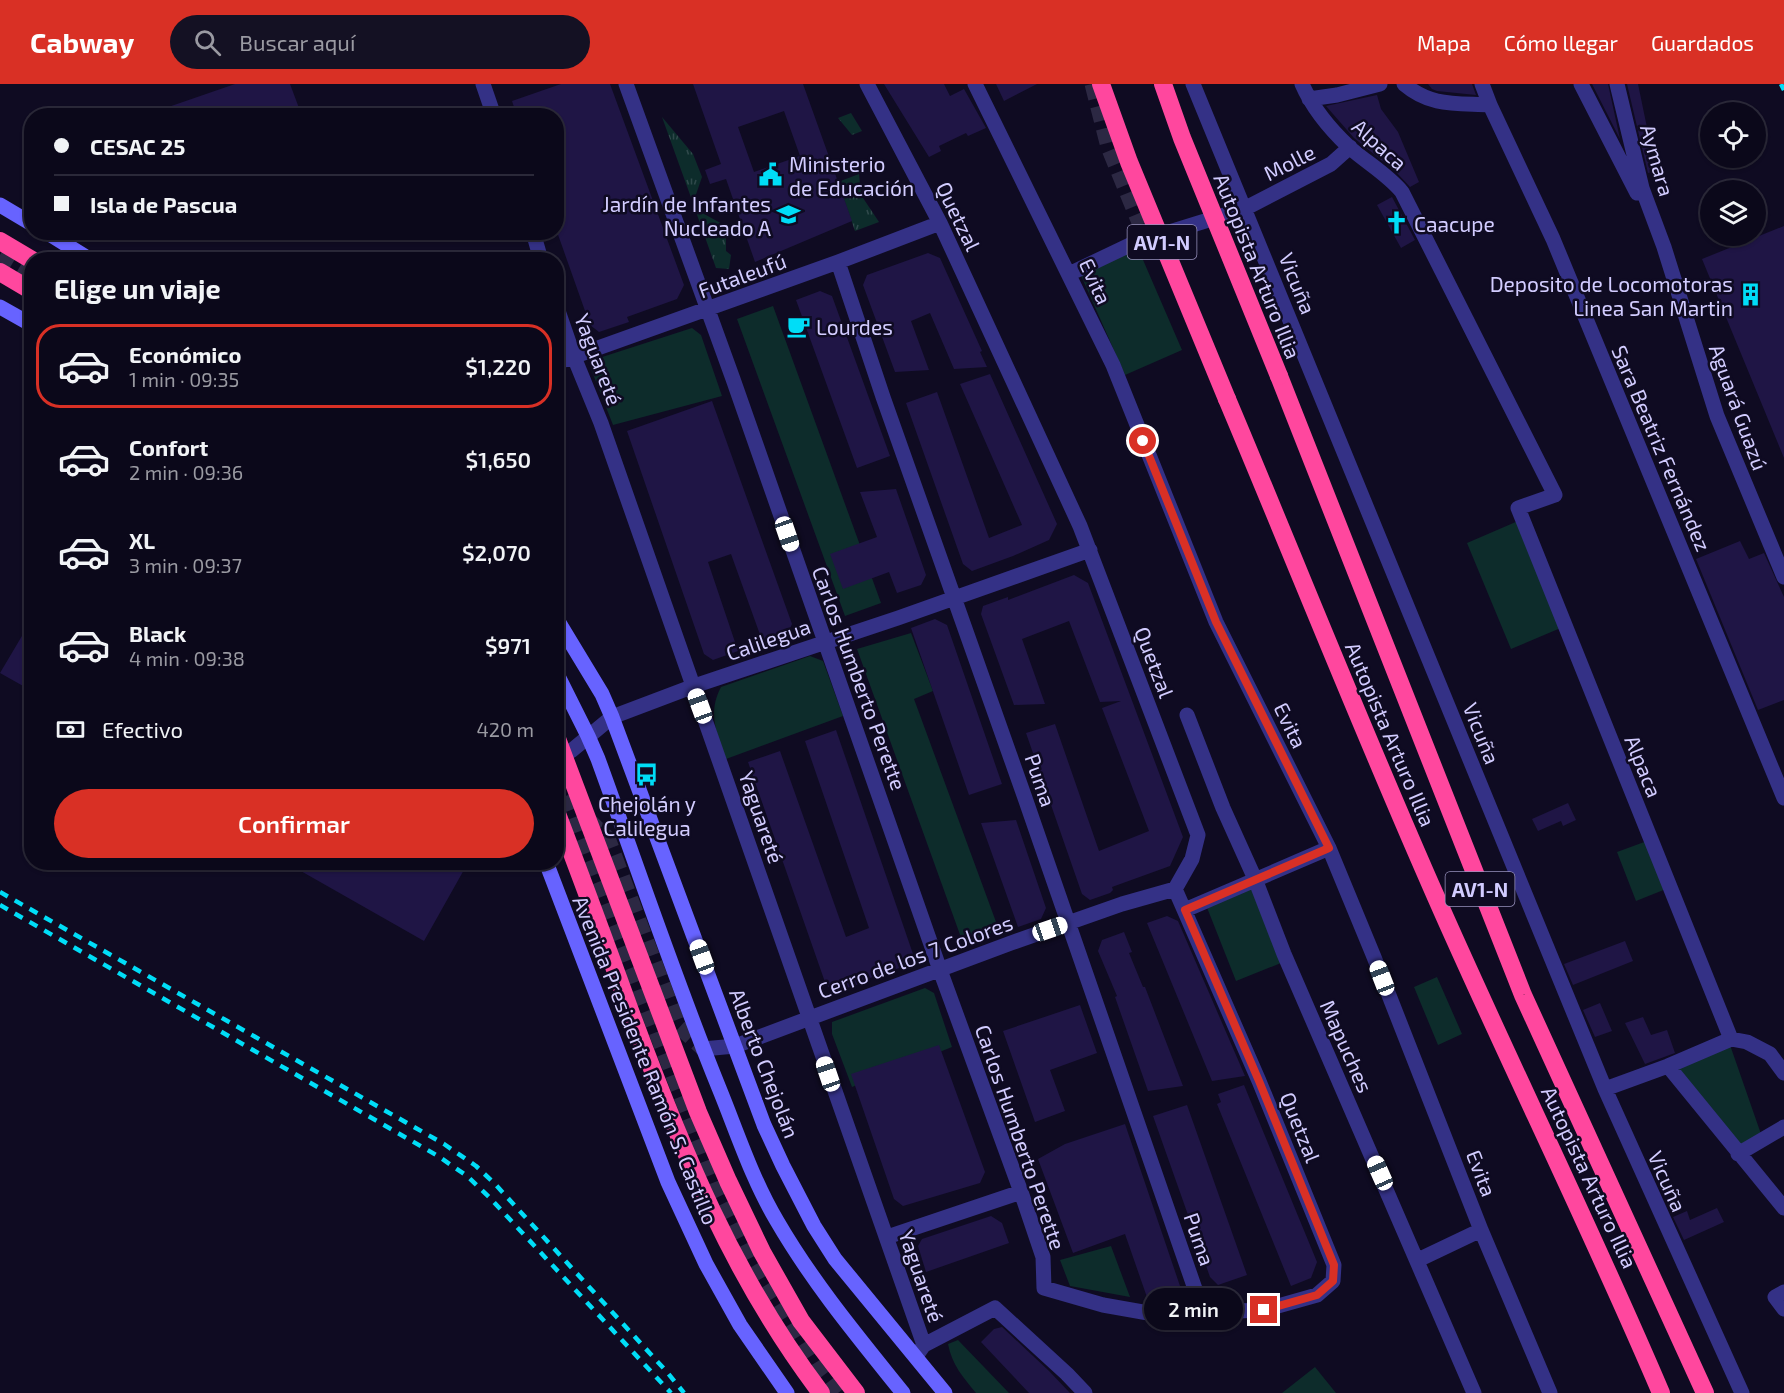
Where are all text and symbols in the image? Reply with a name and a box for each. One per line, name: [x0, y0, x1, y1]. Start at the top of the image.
search box: [170, 15, 590, 69]
text: Cabway: [30, 25, 134, 59]
icon: search: [191, 26, 224, 59]
text: Buscar aquí: [239, 29, 355, 55]
text: Mapa: [1417, 30, 1471, 55]
text: Cómo llegar: [1504, 30, 1618, 55]
text: Guardados: [1651, 30, 1754, 55]
map controls: [1700, 102, 1766, 246]
button: locate: [1700, 102, 1766, 168]
street label: Alpaca: [1348, 113, 1412, 175]
street label: Aymara: [1636, 121, 1680, 199]
text: CESAC 25: [90, 133, 185, 159]
street label: Molle: [1259, 139, 1319, 185]
place label: Ministerio de Educación: [789, 151, 914, 200]
public building icon: Ministerio de Educación: [758, 162, 784, 188]
street label: Autopista Arturo Illia: [1209, 170, 1307, 362]
street label: Quetzal: [931, 177, 987, 256]
button: layers: [1700, 180, 1766, 246]
text: Isla de Pascua: [90, 191, 237, 217]
place label: Jardín de Infantes Nucleado A: [603, 191, 771, 240]
school or university icon: Jardín de Infantes Nucleado A: [776, 202, 802, 228]
church icon: Caacupe: [1383, 210, 1409, 236]
place label: Caacupe: [1414, 211, 1495, 236]
road number: AV1-N: [1128, 225, 1196, 259]
street label: Futaleufú: [695, 248, 789, 302]
street label: Vicuña: [1274, 249, 1322, 317]
street label: Evita: [1075, 254, 1117, 308]
place label: Deposito de Locomotoras Linea San Martin: [1490, 271, 1733, 320]
text: Elige un viaje: [54, 272, 221, 304]
building icon: Deposito de Locomotoras Linea San Martin: [1738, 282, 1764, 308]
street label: Yaguareté: [570, 310, 628, 408]
cafe icon: Lourdes: [785, 313, 811, 339]
place label: Lourdes: [816, 314, 893, 339]
icon: car: [57, 339, 111, 393]
text: Económico: [129, 341, 241, 367]
street label: Sara Beatriz Fernández: [1607, 341, 1717, 555]
street label: Aguará Guazú: [1705, 341, 1773, 473]
text: $1,220: [465, 353, 531, 379]
text: 1 min · 09:35: [129, 367, 239, 391]
route start: [1129, 427, 1156, 454]
icon: car: [57, 432, 111, 486]
text: Confort: [129, 434, 208, 460]
text: $1,650: [466, 446, 531, 472]
text: 2 min · 09:36: [129, 460, 243, 484]
car: [773, 514, 801, 554]
icon: car: [57, 525, 111, 579]
text: XL: [129, 527, 155, 553]
text: $2,070: [462, 539, 531, 565]
text: 3 min · 09:37: [129, 553, 242, 577]
street label: Carlos Humberto Perette: [808, 563, 912, 793]
street label: Calilegua: [722, 613, 814, 665]
icon: car: [57, 618, 111, 672]
text: Black: [129, 620, 186, 646]
street label: Quetzal: [1129, 623, 1180, 702]
text: $971: [485, 632, 531, 658]
street label: Autopista Arturo Illia: [1341, 638, 1441, 830]
text: 4 min · 09:38: [129, 646, 245, 670]
car: [685, 686, 715, 726]
street label: Evita: [1269, 698, 1313, 752]
street label: Vicuña: [1458, 699, 1506, 767]
icon: cash: [54, 713, 87, 746]
text: Efectivo: [102, 716, 183, 742]
text: 420 m: [476, 717, 534, 741]
street label: Alpaca: [1620, 731, 1668, 801]
street label: Puma: [1020, 750, 1062, 810]
bus stop icon: Chejolán y Calilegua: [634, 762, 660, 788]
street label: Yaguareté: [735, 767, 789, 867]
button: Confirmar: [54, 789, 534, 858]
place label: Chejolán y Calilegua: [598, 791, 696, 840]
road number: AV1-N: [1446, 872, 1514, 906]
street label: Avenida Presidente Ramón S. Castillo: [568, 892, 724, 1228]
street label: Cerro de los 7 Colores: [814, 909, 1016, 1003]
car: [1030, 915, 1070, 943]
car: [687, 937, 717, 977]
car: [1367, 958, 1397, 998]
street label: Alberto Chejolán: [724, 985, 805, 1142]
street label: Mapuches: [1316, 996, 1378, 1096]
street label: Carlos Humberto Perette: [971, 1021, 1071, 1253]
car: [814, 1054, 842, 1094]
street label: Autopista Arturo Illia: [1537, 1082, 1643, 1272]
street label: Quetzal: [1275, 1088, 1327, 1167]
street label: Evita: [1462, 1146, 1502, 1200]
street label: Vicuña: [1644, 1147, 1692, 1215]
car: [1364, 1153, 1396, 1193]
street label: Puma: [1179, 1209, 1221, 1269]
street label: Yaguareté: [895, 1226, 949, 1326]
callout: 2 min: [1144, 1289, 1243, 1331]
route end: [1250, 1296, 1277, 1323]
text: 2 min: [1168, 1297, 1219, 1321]

